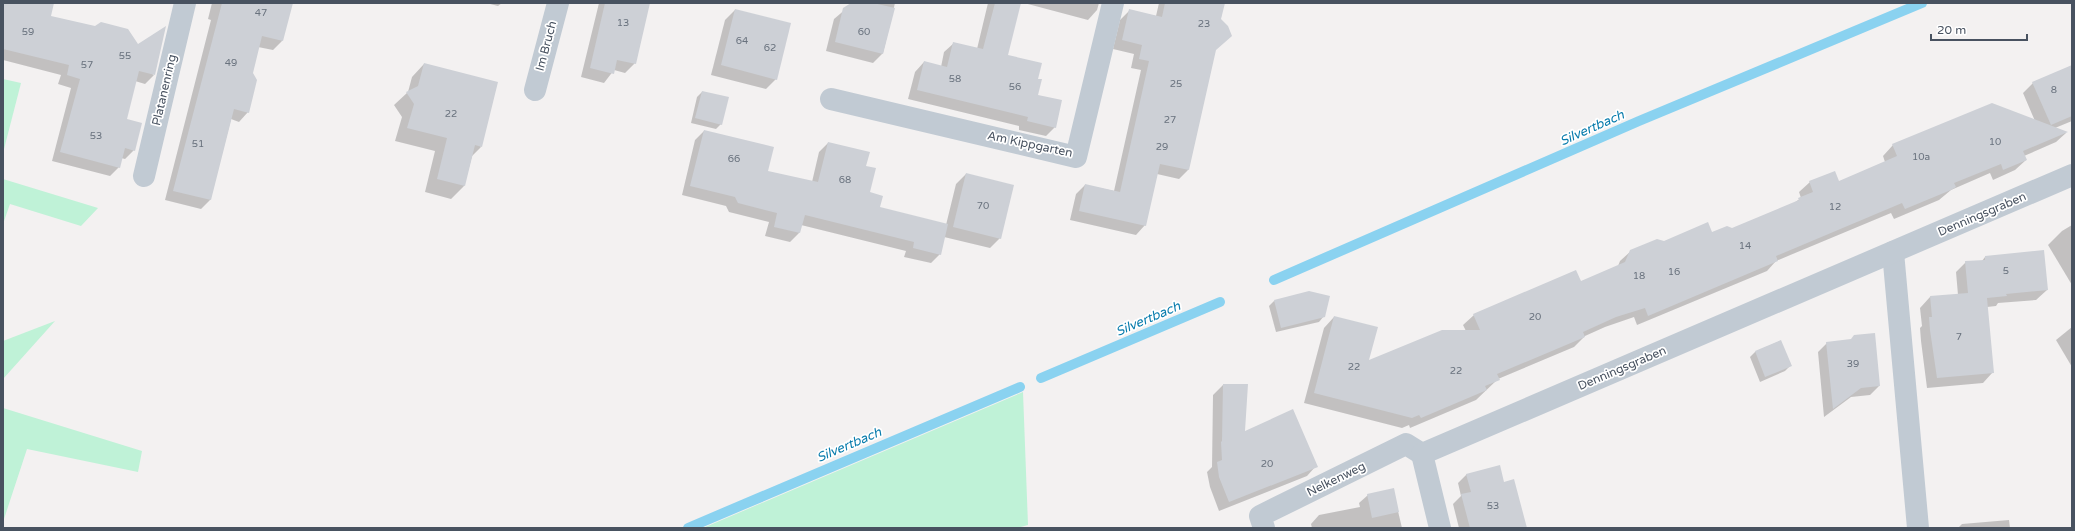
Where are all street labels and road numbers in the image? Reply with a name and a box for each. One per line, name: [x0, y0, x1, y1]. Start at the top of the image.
street label: Im Bruch: [533, 19, 559, 73]
street label: Platanenring: [149, 53, 179, 127]
street label: Am Kippgarten: [986, 128, 1074, 160]
street label: Denningsgraben: [1936, 189, 2028, 239]
street label: Denningsgraben: [1576, 343, 1668, 393]
street label: Nelkenweg: [1304, 459, 1368, 499]

